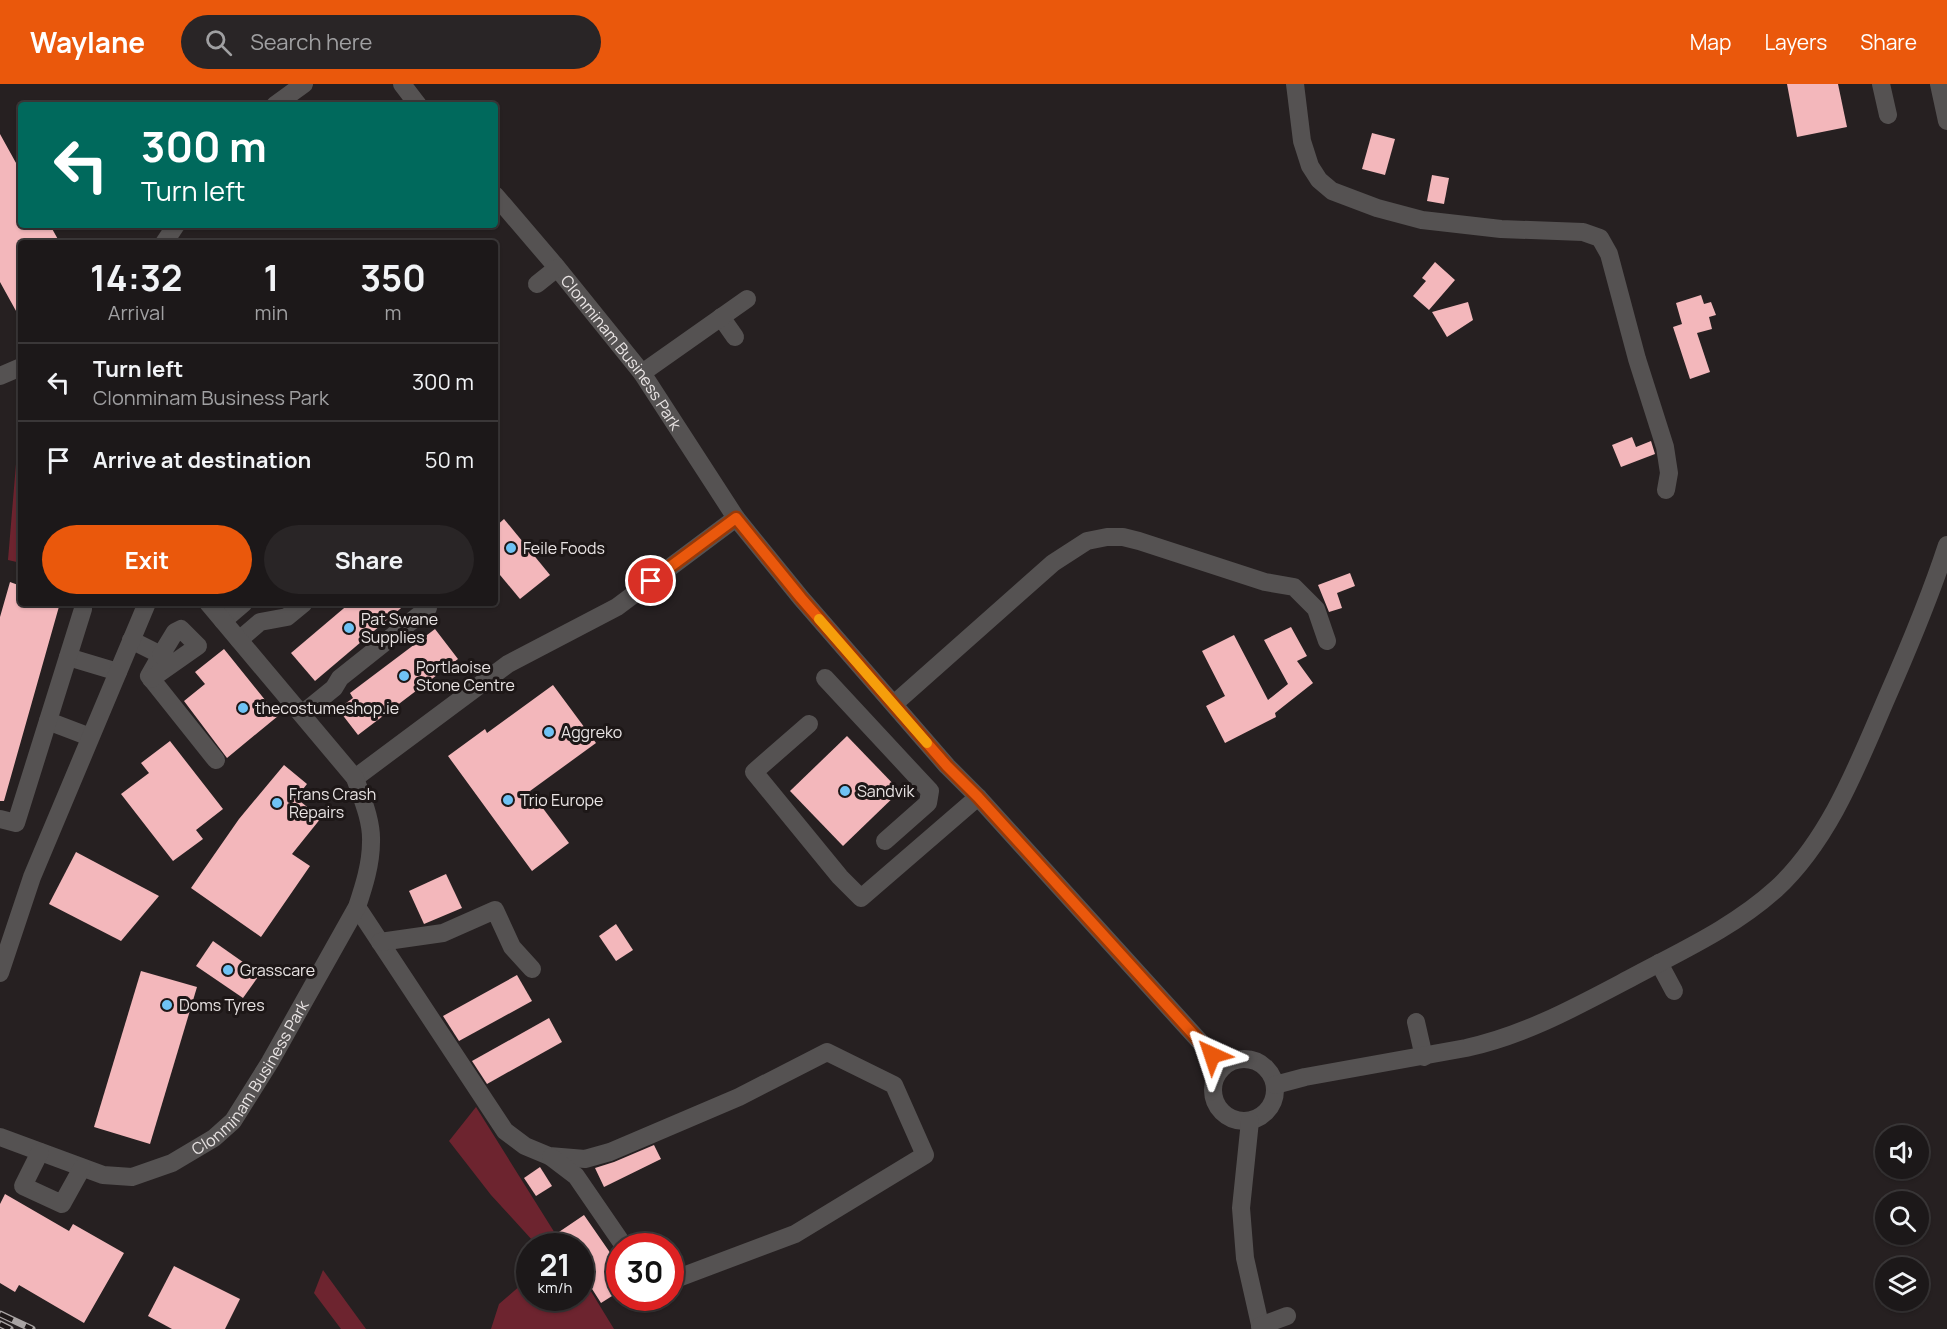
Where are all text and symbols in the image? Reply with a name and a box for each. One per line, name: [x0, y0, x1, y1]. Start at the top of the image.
search box: [181, 15, 601, 69]
text: Waylane: [30, 23, 145, 61]
icon: search: [202, 26, 235, 59]
text: Search here: [250, 27, 372, 57]
text: Map: [1690, 28, 1731, 56]
text: Layers: [1764, 28, 1827, 56]
text: Share: [1860, 28, 1917, 56]
text: 300 m: [141, 117, 267, 175]
icon: left: [42, 126, 120, 204]
text: Turn left: [141, 172, 245, 209]
text: 14:32: [90, 253, 182, 302]
text: 1: [263, 253, 279, 302]
text: 350: [360, 253, 426, 302]
street label: Clonminam Business Park: [556, 270, 687, 435]
text: Arrival: [108, 299, 165, 326]
text: min: [255, 299, 288, 326]
text: m: [385, 299, 402, 326]
text: Turn left: [93, 354, 183, 384]
icon: left: [42, 366, 75, 399]
text: 300 m: [412, 367, 474, 397]
text: Clonminam Business Park: [93, 384, 329, 411]
icon: arrive: [42, 444, 75, 477]
text: Arrive at destination: [93, 445, 311, 475]
text: 50 m: [425, 445, 474, 475]
button: Exit: [42, 525, 252, 594]
button: Share: [264, 525, 474, 594]
place label: Feile Foods: [523, 537, 605, 559]
marker: Feile Foods: [504, 541, 518, 555]
pin: [625, 555, 676, 606]
icon: arrive: [634, 564, 667, 597]
place label: Pat Swane Supplies: [361, 608, 438, 648]
marker: Pat Swane Supplies: [342, 621, 356, 635]
place label: Portlaoise Stone Centre: [416, 656, 515, 696]
marker: Portlaoise Stone Centre: [397, 669, 411, 683]
place label: thecostumeshop.ie: [255, 697, 399, 719]
marker: thecostumeshop.ie: [236, 701, 250, 715]
place label: Aggreko: [561, 721, 622, 743]
marker: Aggreko: [542, 725, 556, 739]
place label: Sandvik: [857, 780, 916, 802]
place label: Frans Crash Repairs: [289, 783, 376, 823]
marker: Sandvik: [838, 784, 852, 798]
place label: Trio Europe: [520, 789, 603, 811]
marker: Trio Europe: [501, 793, 515, 807]
marker: Frans Crash Repairs: [270, 796, 284, 810]
place label: Grasscare: [240, 959, 315, 981]
marker: Grasscare: [221, 963, 235, 977]
place label: Doms Tyres: [179, 994, 265, 1016]
street label: Clonminam Business Park: [187, 995, 314, 1160]
marker: Doms Tyres: [160, 998, 174, 1012]
position arrow: [1180, 1023, 1244, 1087]
map controls: [1875, 1125, 1929, 1311]
button: sound: [1875, 1125, 1929, 1179]
button: search: [1875, 1191, 1929, 1245]
speed limit sign: 30: [606, 1233, 684, 1311]
text: 21: [539, 1244, 571, 1285]
button: layers: [1875, 1257, 1929, 1311]
text: km/h: [538, 1277, 572, 1298]

